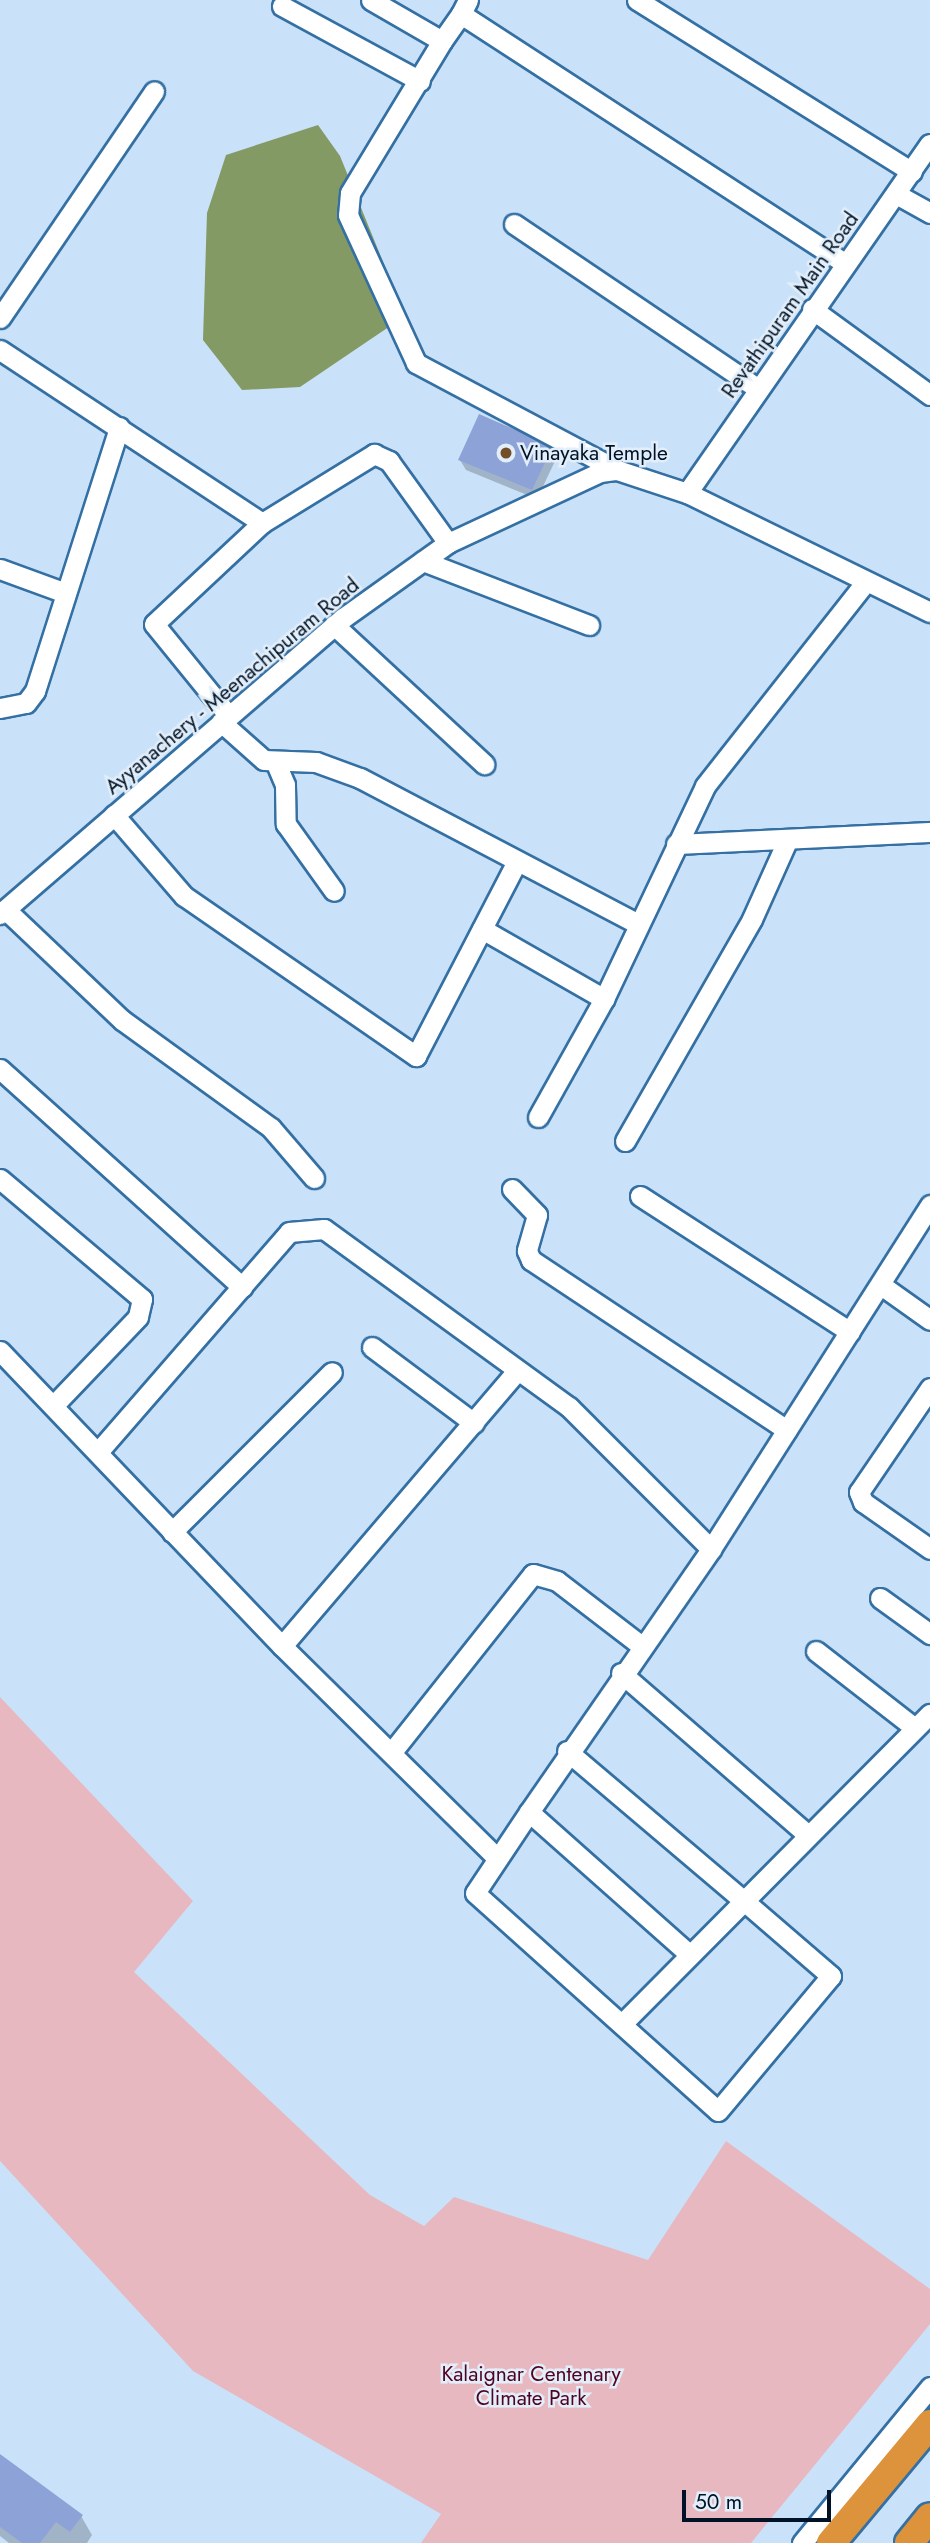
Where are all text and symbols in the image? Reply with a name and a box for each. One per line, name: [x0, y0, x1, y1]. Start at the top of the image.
street label: Revathipuram Main Road: [716, 207, 864, 403]
place label: Vinayaka Temple: [520, 440, 668, 466]
marker: Vinayaka Temple: [498, 445, 514, 461]
street label: Ayyanachery - Meenachipuram Road: [100, 572, 364, 800]
park label: Kalaignar Centenary Climate Park: [441, 2361, 621, 2411]
scale bar: [685, 2476, 834, 2520]
text: 50 m: [695, 2487, 742, 2517]

